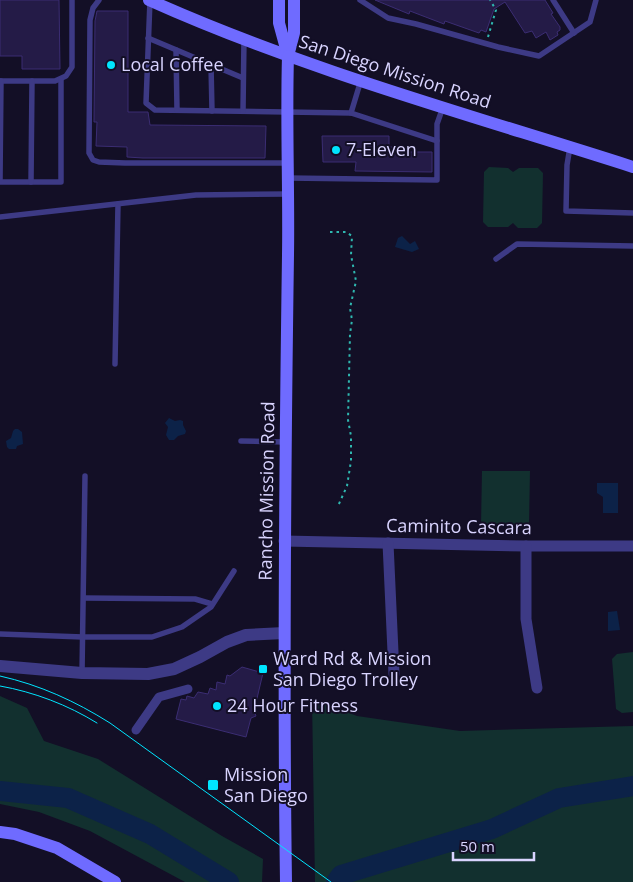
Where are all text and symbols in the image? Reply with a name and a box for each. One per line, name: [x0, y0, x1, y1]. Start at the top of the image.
street label: San Diego Mission Road: [296, 29, 494, 113]
place label: Local Coffee: [121, 52, 224, 76]
marker: Local Coffee: [105, 59, 117, 71]
place label: 7-Eleven: [346, 137, 417, 161]
marker: 7-Eleven: [330, 144, 342, 156]
street label: Rancho Mission Road: [252, 401, 280, 581]
street label: Caminito Cascara: [386, 513, 532, 539]
place label: Ward Rd & Mission San Diego Trolley: [273, 646, 432, 691]
marker: Ward Rd & Mission San Diego Trolley: [257, 663, 269, 675]
place label: 24 Hour Fitness: [227, 693, 358, 717]
marker: 24 Hour Fitness: [211, 700, 223, 712]
place label: Mission San Diego: [224, 762, 308, 807]
marker: Mission San Diego: [206, 778, 220, 792]
scale bar: [453, 830, 534, 862]
text: 50 m: [460, 836, 495, 856]

